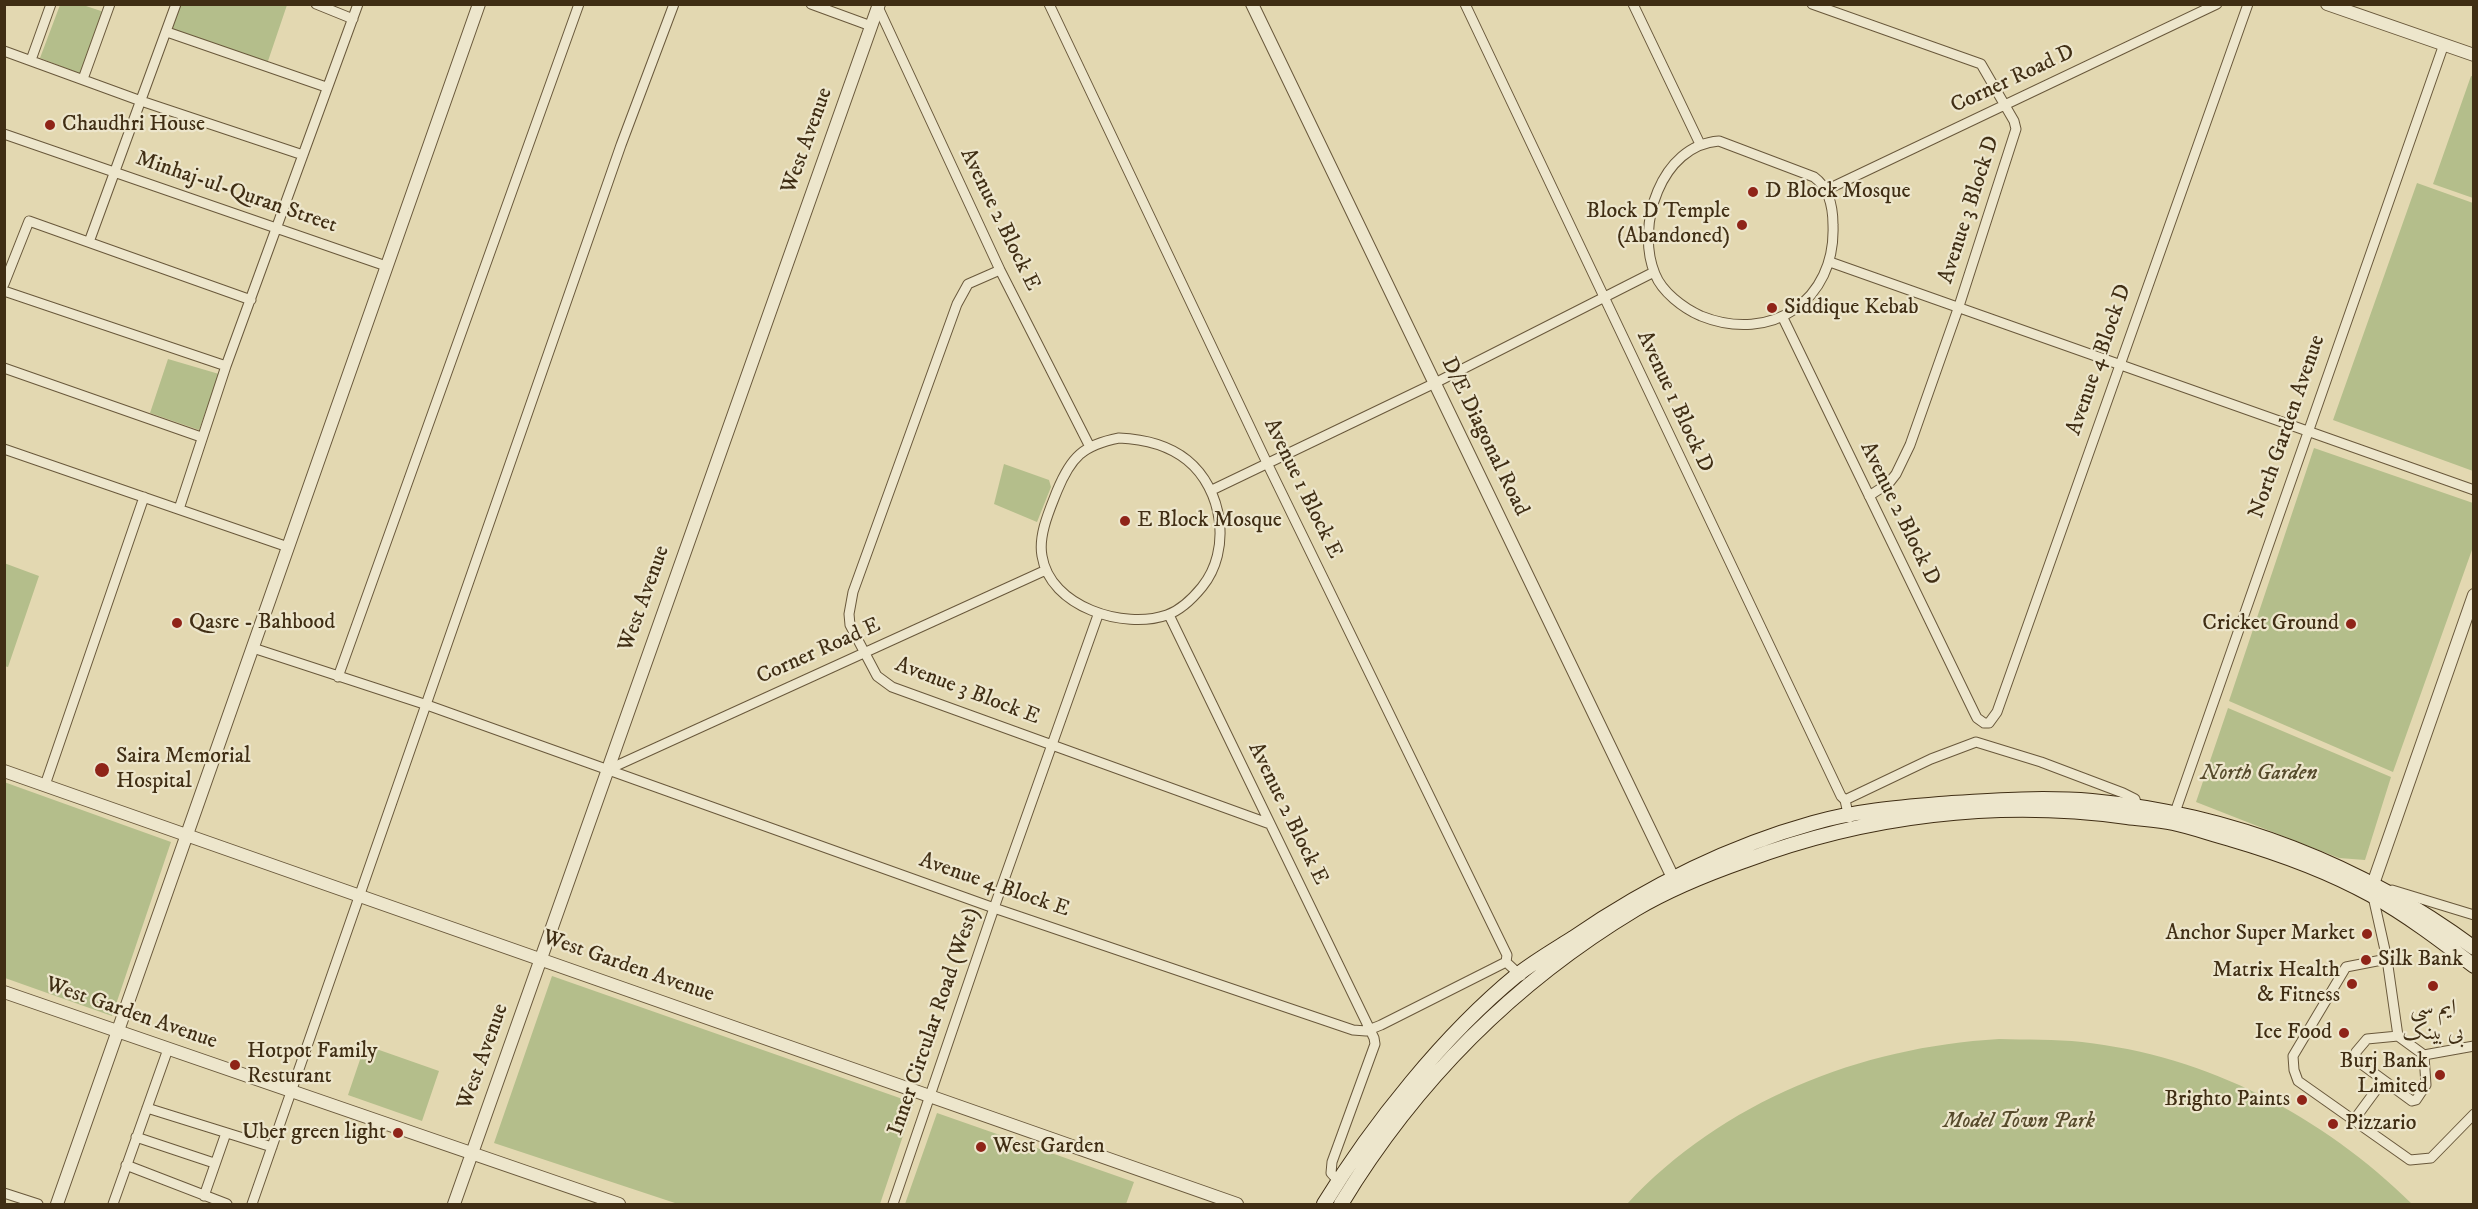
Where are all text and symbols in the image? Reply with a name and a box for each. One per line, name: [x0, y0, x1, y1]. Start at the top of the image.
street label: Corner Road D: [1947, 40, 2079, 120]
street label: West Avenue: [777, 84, 839, 198]
place label: Chaudhri House: [62, 112, 205, 138]
marker: Chaudhri House: [43, 118, 57, 132]
street label: Avenue 3 Block D: [1934, 133, 2006, 287]
street label: Avenue 2 Block E: [953, 144, 1045, 296]
street label: Minhaj-ul-Quran Street: [132, 146, 340, 240]
place label: D Block Mosque: [1765, 179, 1911, 205]
marker: D Block Mosque: [1746, 185, 1760, 199]
place label: Block D Temple (Abandoned): [1586, 199, 1730, 250]
marker: Block D Temple (Abandoned): [1735, 218, 1749, 232]
street label: Avenue 4 Block D: [2062, 281, 2138, 439]
place label: Siddique Kebab: [1784, 295, 1918, 321]
marker: Siddique Kebab: [1765, 301, 1779, 315]
street label: Avenue 1 Block D: [1630, 327, 1718, 477]
street label: North Garden Avenue: [2244, 332, 2332, 522]
street label: D/E Diagonal Road: [1434, 353, 1534, 521]
street label: Avenue 1 Block E: [1257, 415, 1347, 563]
street label: Avenue 2 Block D: [1853, 438, 1945, 590]
place label: E Block Mosque: [1137, 508, 1282, 534]
marker: E Block Mosque: [1118, 514, 1132, 528]
street label: West Avenue: [614, 542, 676, 656]
place label: Qasre - Bahbood: [189, 610, 335, 636]
place label: Cricket Ground: [2202, 611, 2339, 637]
street label: Corner Road E: [753, 613, 885, 691]
marker: Qasre - Bahbood: [170, 616, 184, 630]
marker: Cricket Ground: [2344, 617, 2358, 631]
street label: Avenue 3 Block E: [891, 652, 1043, 732]
street label: Avenue 2 Block E: [1241, 738, 1333, 890]
place label: Saira Memorial Hospital: [116, 744, 251, 796]
marker: Saira Memorial Hospital: [93, 761, 111, 779]
park label: North Garden: [2201, 761, 2317, 787]
street label: Avenue 4 Block E: [915, 848, 1073, 924]
street label: Inner Circular Road (West): [884, 905, 986, 1139]
place label: Anchor Super Market: [2165, 921, 2355, 947]
street label: West Garden Avenue: [539, 925, 717, 1009]
marker: Anchor Super Market: [2360, 927, 2374, 941]
place label: Silk Bank: [2378, 947, 2463, 973]
marker: Silk Bank: [2359, 953, 2373, 967]
place label: Matrix Health & Fitness: [2212, 958, 2340, 1010]
street label: West Garden Avenue: [42, 972, 220, 1056]
marker: Matrix Health & Fitness: [2345, 977, 2359, 991]
marker: ایم سی بی بینک: [2426, 979, 2440, 993]
place label: ایم سی بی بینک: [2402, 996, 2464, 1048]
street label: West Avenue: [453, 1000, 515, 1114]
place label: Ice Food: [2255, 1020, 2332, 1046]
marker: Ice Food: [2337, 1026, 2351, 1040]
place label: Hotpot Family Resturant: [247, 1039, 378, 1090]
place label: Burj Bank Limited: [2340, 1049, 2428, 1100]
marker: Hotpot Family Resturant: [228, 1058, 242, 1072]
marker: Burj Bank Limited: [2433, 1068, 2447, 1082]
place label: Brighto Paints: [2164, 1087, 2290, 1113]
marker: Brighto Paints: [2295, 1093, 2309, 1107]
park label: Model Town Park: [1943, 1109, 2095, 1135]
place label: Pizzario: [2345, 1111, 2416, 1137]
marker: Pizzario: [2326, 1117, 2340, 1131]
place label: Uber green light: [242, 1120, 386, 1146]
marker: Uber green light: [391, 1126, 405, 1140]
place label: West Garden: [993, 1134, 1105, 1160]
marker: West Garden: [974, 1140, 988, 1154]

